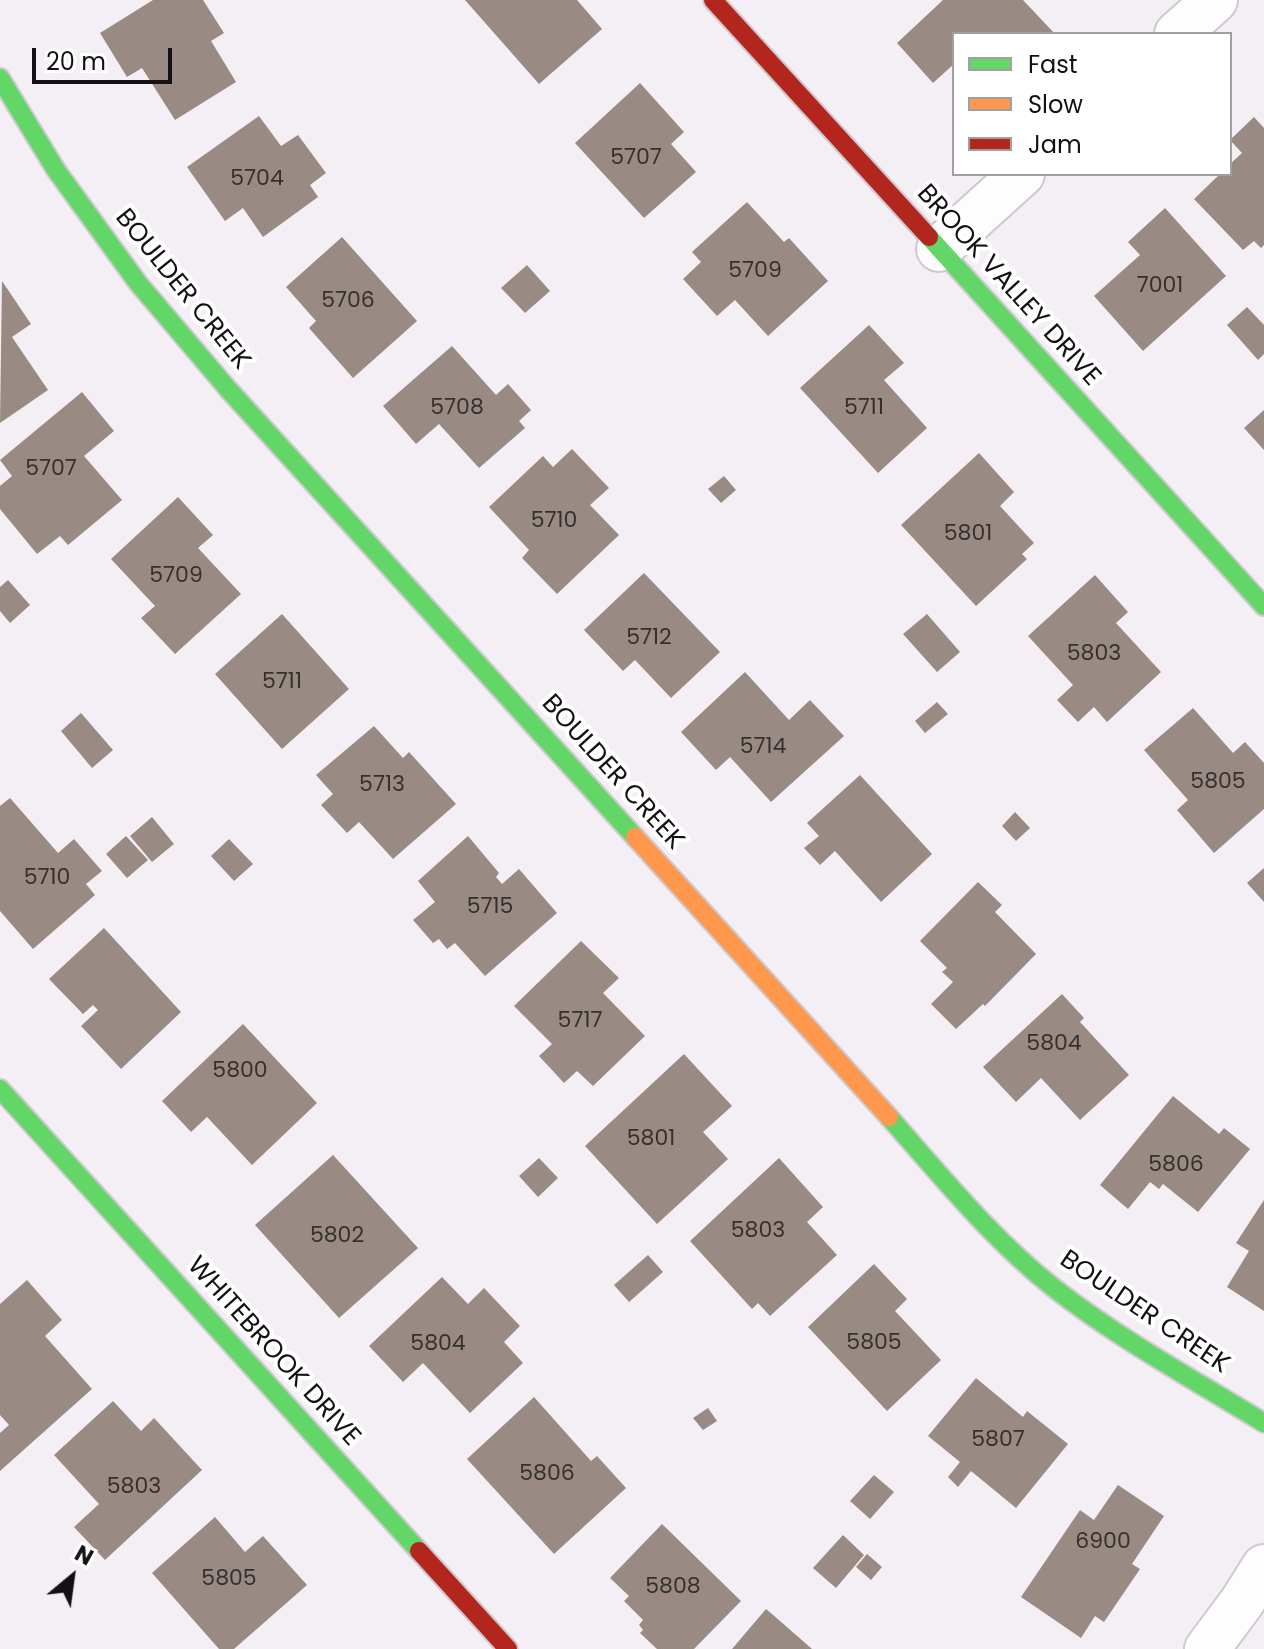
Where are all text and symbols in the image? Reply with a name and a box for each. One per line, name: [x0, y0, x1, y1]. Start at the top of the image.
scale bar: [36, 32, 176, 82]
legend: [952, 32, 1232, 176]
text: 20 m: [46, 45, 106, 78]
text: Fast: [1028, 48, 1078, 81]
text: Slow: [1028, 88, 1083, 121]
text: Jam: [1028, 128, 1082, 161]
house number: 5707: [610, 145, 662, 171]
house number: 5704: [230, 166, 284, 192]
street label: BROOK VALLEY DRIVE: [910, 179, 1106, 393]
street label: BOULDER CREEK: [108, 203, 256, 377]
house number: 5709: [728, 258, 782, 284]
house number: 7001: [1137, 273, 1183, 299]
house number: 5706: [321, 288, 375, 314]
house number: 5708: [430, 395, 484, 421]
house number: 5711: [844, 395, 884, 421]
house number: 5707: [25, 456, 77, 482]
house number: 5710: [531, 508, 577, 534]
house number: 5801: [944, 521, 992, 547]
house number: 5709: [149, 563, 203, 589]
house number: 5712: [626, 625, 672, 651]
house number: 5803: [1067, 641, 1121, 667]
house number: 5711: [262, 669, 302, 695]
street label: BOULDER CREEK: [534, 689, 690, 857]
house number: 5714: [740, 734, 786, 760]
house number: 5805: [1190, 769, 1246, 795]
house number: 5713: [359, 772, 405, 798]
house number: 5710: [24, 865, 70, 891]
house number: 5715: [467, 894, 513, 920]
house number: 5717: [558, 1008, 602, 1034]
house number: 5804: [1026, 1031, 1082, 1057]
house number: 5800: [212, 1058, 268, 1084]
house number: 5801: [627, 1126, 675, 1152]
house number: 5806: [1148, 1152, 1204, 1178]
house number: 5803: [731, 1218, 785, 1244]
house number: 5802: [310, 1223, 364, 1249]
street label: BOULDER CREEK: [1053, 1245, 1235, 1381]
street label: WHITEBROOK DRIVE: [180, 1251, 366, 1453]
house number: 5805: [846, 1330, 902, 1356]
house number: 5804: [410, 1331, 466, 1357]
house number: 5807: [971, 1427, 1025, 1453]
house number: 5806: [519, 1461, 575, 1487]
house number: 5803: [107, 1474, 161, 1500]
house number: 6900: [1075, 1529, 1131, 1555]
north arrow: [32, 1537, 112, 1617]
text: N: [69, 1538, 99, 1573]
house number: 5805: [201, 1566, 257, 1592]
house number: 5808: [645, 1574, 701, 1600]

